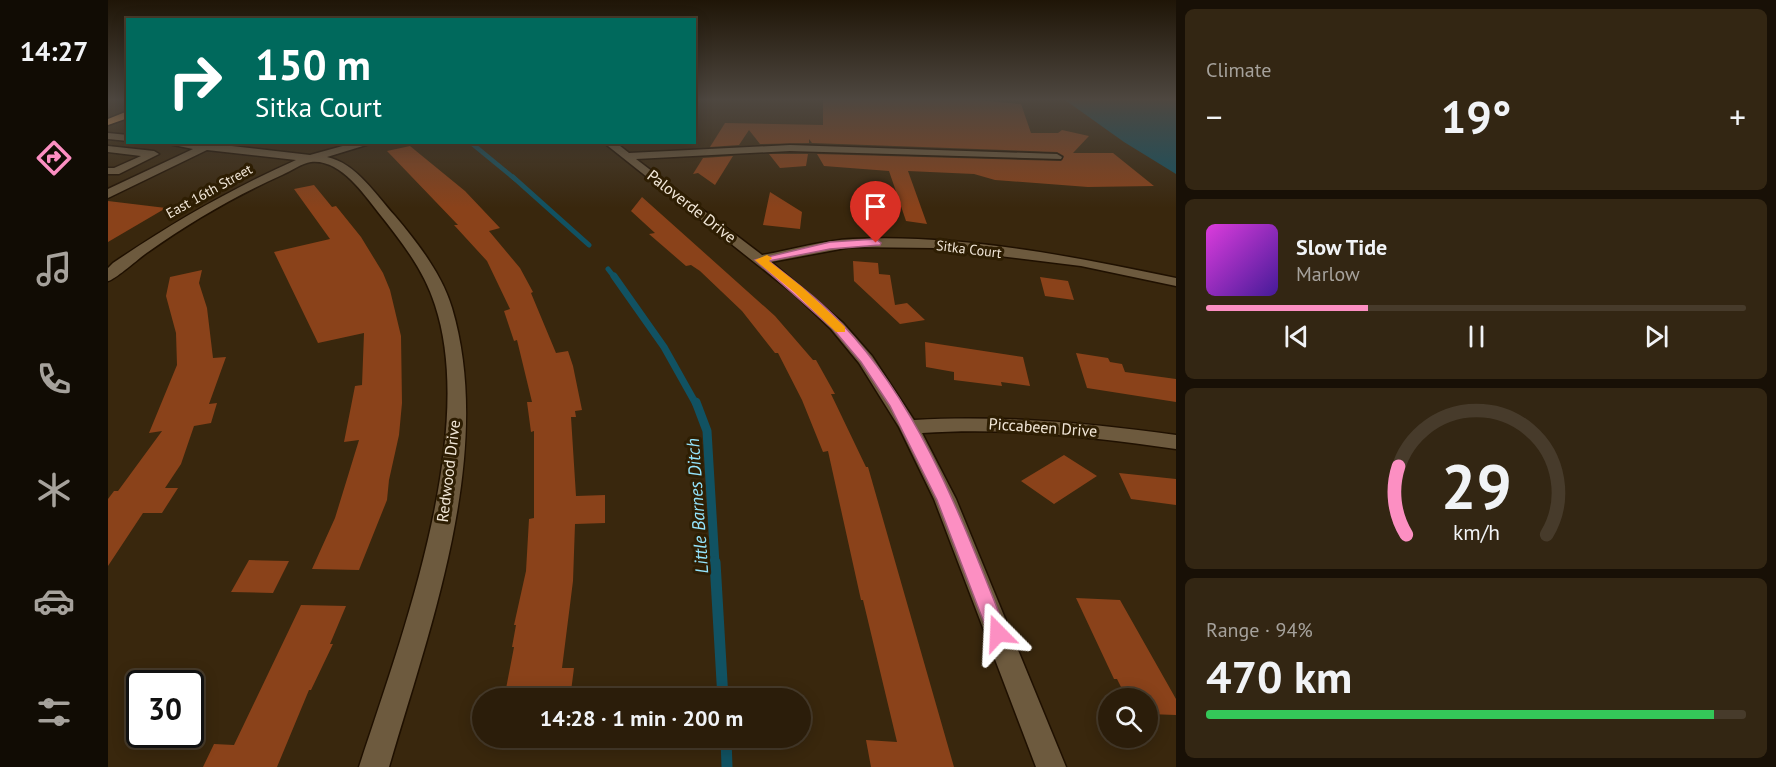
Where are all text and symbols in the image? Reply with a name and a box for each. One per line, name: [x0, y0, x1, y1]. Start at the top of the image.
text: 14:27: [20, 34, 88, 68]
text: 150 m: [255, 37, 371, 92]
icon: right: [156, 42, 234, 120]
text: Climate: [1206, 57, 1272, 83]
text: 19°: [1441, 87, 1511, 145]
text: Sitka Court: [255, 90, 382, 124]
text: −: [1206, 95, 1223, 138]
text: +: [1729, 95, 1746, 138]
icon: directions: [33, 137, 75, 179]
street label: East 16th Street: [163, 160, 256, 222]
street label: Paloverde Drive: [644, 165, 740, 247]
pin: [850, 181, 901, 243]
icon: arrive: [859, 190, 892, 223]
text: Slow Tide: [1296, 233, 1387, 261]
street label: Sitka Court: [935, 236, 1003, 262]
icon: music: [33, 248, 75, 290]
text: Marlow: [1296, 261, 1360, 287]
icon: previous: [1280, 320, 1313, 353]
icon: pause: [1460, 320, 1493, 353]
icon: next: [1640, 320, 1673, 353]
icon: phone: [33, 358, 75, 400]
street label: Piccabeen Drive: [988, 413, 1098, 441]
street label: Redwood Drive: [432, 419, 464, 523]
water label: Little Barnes Ditch: [681, 437, 713, 575]
text: 29: [1441, 445, 1511, 526]
icon: climate: [33, 469, 75, 511]
text: km/h: [1452, 519, 1499, 547]
icon: car: [33, 580, 75, 622]
position arrow: [966, 601, 1030, 665]
text: Range · 94%: [1206, 617, 1313, 643]
text: 470 km: [1206, 647, 1352, 705]
speed limit sign: 30: [126, 670, 204, 748]
map controls: [1098, 688, 1158, 748]
button: search: [1098, 688, 1158, 748]
icon: filters: [33, 691, 75, 733]
text: 14:28 · 1 min · 200 m: [540, 704, 743, 732]

